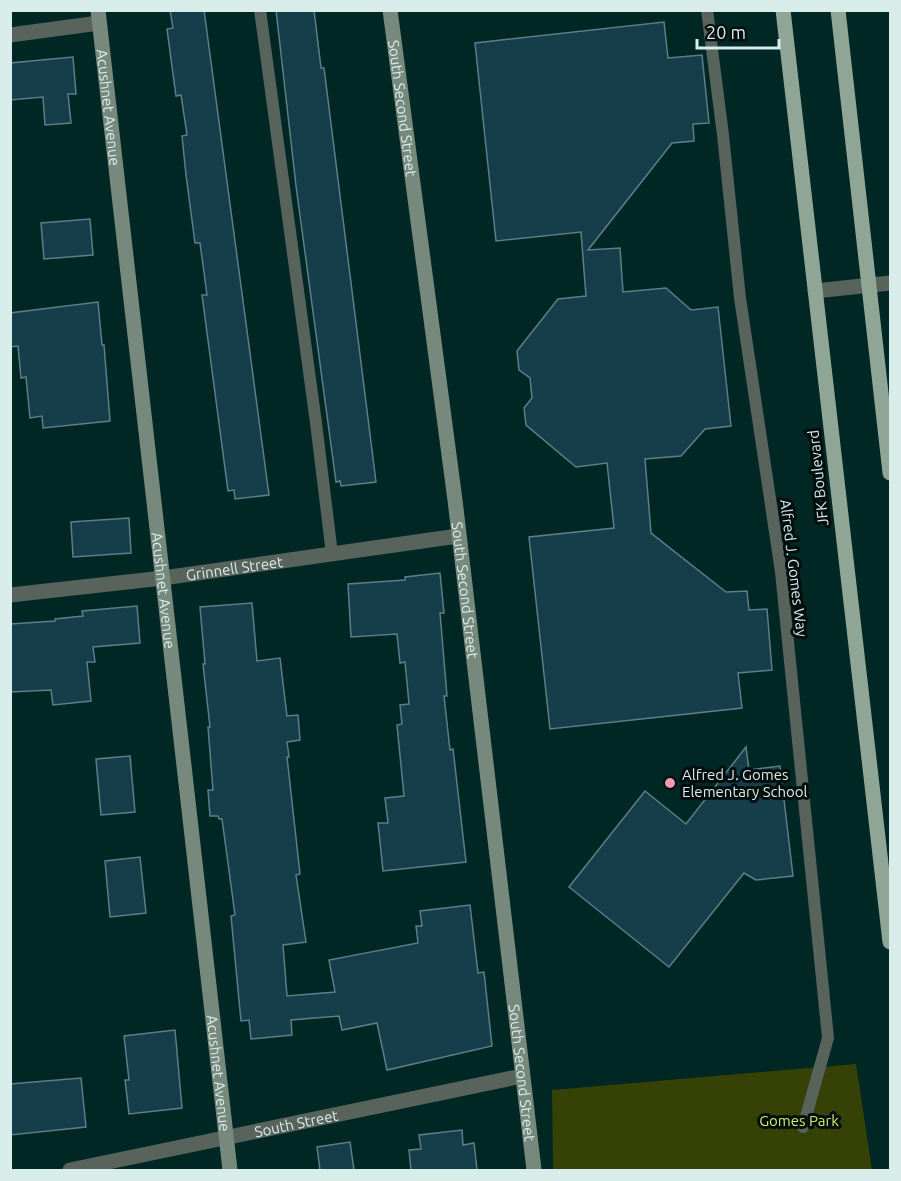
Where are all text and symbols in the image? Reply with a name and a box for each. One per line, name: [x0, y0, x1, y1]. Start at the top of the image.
scale bar: [697, 12, 780, 50]
text: 20 m: [706, 22, 746, 42]
street label: South Second Street: [386, 39, 421, 178]
street label: Acushnet Avenue: [94, 48, 124, 167]
street label: JFK Boulevard: [805, 429, 831, 527]
street label: Alfred J. Gomes Way: [777, 498, 811, 638]
street label: South Second Street: [449, 521, 482, 660]
street label: Acushnet Avenue: [149, 531, 179, 649]
street label: Grinnell Street: [185, 553, 284, 583]
place label: Alfred J. Gomes Elementary School: [682, 766, 808, 800]
marker: Alfred J. Gomes Elementary School: [663, 776, 677, 790]
street label: South Second Street: [506, 1003, 539, 1142]
street label: Acushnet Avenue: [204, 1014, 234, 1132]
street label: South Street: [253, 1106, 340, 1140]
park label: Gomes Park: [759, 1112, 839, 1129]

